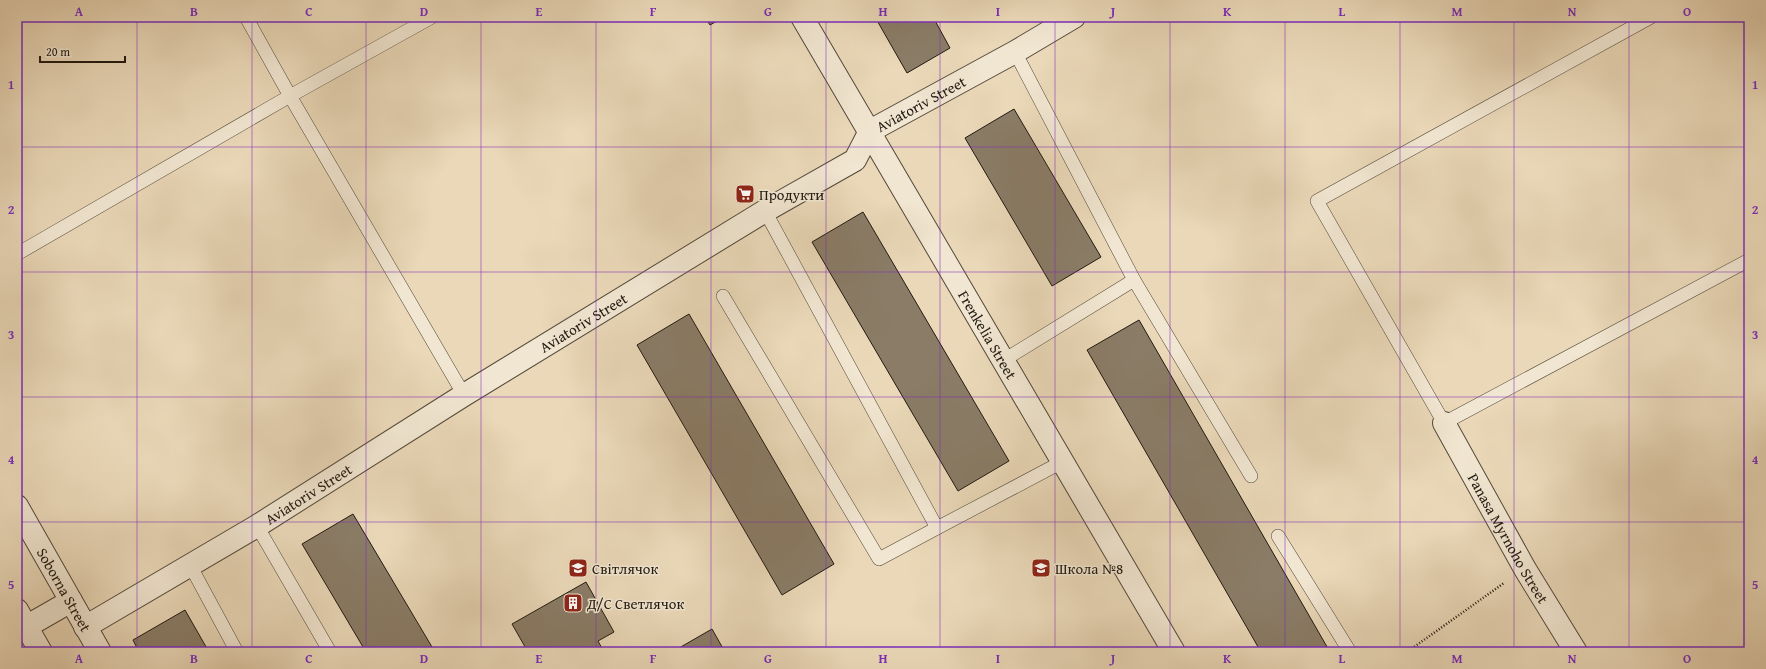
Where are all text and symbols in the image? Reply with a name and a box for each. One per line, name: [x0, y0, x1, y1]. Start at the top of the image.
text: A: [75, 2, 84, 21]
text: B: [190, 2, 198, 21]
text: C: [305, 2, 313, 21]
text: D: [420, 2, 428, 21]
text: E: [536, 2, 543, 21]
text: F: [650, 2, 657, 21]
text: G: [764, 2, 772, 21]
text: H: [878, 2, 888, 21]
text: I: [996, 2, 1000, 21]
text: J: [1109, 2, 1116, 21]
text: K: [1223, 2, 1232, 21]
text: L: [1339, 2, 1346, 21]
text: M: [1451, 2, 1463, 21]
text: N: [1568, 2, 1577, 21]
text: O: [1683, 2, 1691, 21]
scale bar: [40, 38, 125, 64]
text: 20 m: [46, 43, 70, 60]
street label: Aviatoriv Street: [872, 70, 970, 136]
text: 1: [8, 75, 14, 94]
text: 1: [1752, 75, 1758, 94]
supermarket icon: Продукти: [734, 183, 756, 205]
place label: Продукти: [759, 184, 824, 205]
text: 2: [8, 200, 15, 219]
text: 2: [1752, 200, 1759, 219]
street label: Frenkelia Street: [954, 286, 1023, 384]
street label: Aviatoriv Street: [535, 287, 632, 357]
text: 3: [8, 325, 14, 344]
text: 3: [1752, 325, 1758, 344]
text: 4: [8, 450, 15, 469]
text: 4: [1752, 450, 1759, 469]
street label: Aviatoriv Street: [261, 458, 356, 529]
street label: Panasa Myrnoho Street: [1463, 469, 1554, 608]
street label: Soborna Street: [32, 544, 97, 636]
school or university icon: Світлячок: [567, 557, 589, 579]
school or university icon: Школа №8: [1030, 557, 1052, 579]
place label: Світлячок: [592, 558, 658, 579]
place label: Школа №8: [1055, 558, 1123, 579]
text: 5: [8, 575, 15, 594]
text: 5: [1752, 575, 1759, 594]
building icon: Д/С Светлячок: [562, 592, 584, 614]
place label: Д/С Светлячок: [586, 593, 684, 614]
text: A: [75, 649, 84, 668]
text: B: [190, 649, 198, 668]
text: C: [305, 649, 313, 668]
text: D: [420, 649, 428, 668]
text: E: [536, 649, 543, 668]
text: F: [650, 649, 657, 668]
text: G: [764, 649, 772, 668]
text: H: [878, 649, 888, 668]
text: I: [996, 649, 1000, 668]
text: J: [1109, 649, 1116, 668]
text: K: [1223, 649, 1232, 668]
text: L: [1339, 649, 1346, 668]
text: M: [1451, 649, 1463, 668]
text: N: [1568, 649, 1577, 668]
text: O: [1683, 649, 1691, 668]

